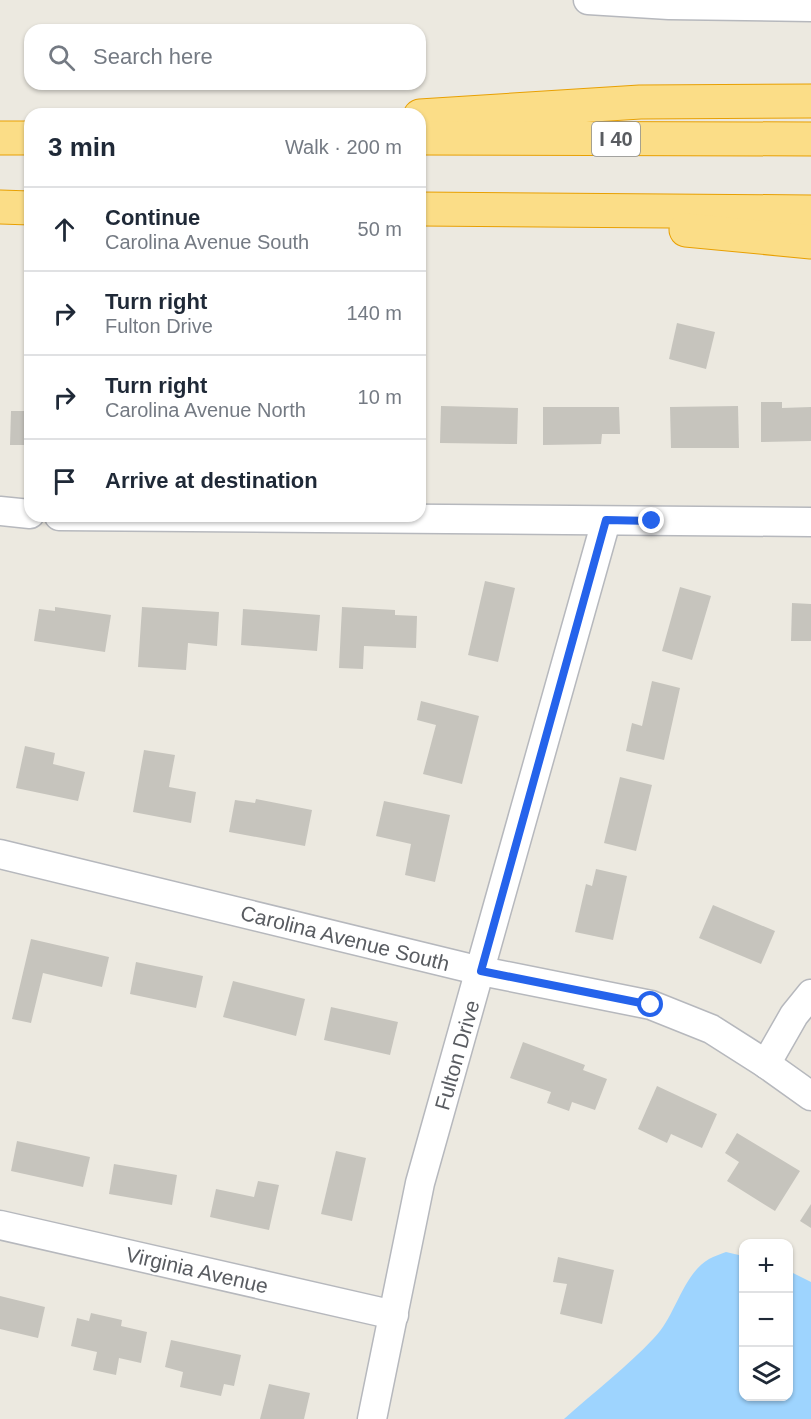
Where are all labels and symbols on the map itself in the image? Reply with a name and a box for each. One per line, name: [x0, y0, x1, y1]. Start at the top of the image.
road number: I 40: [592, 122, 640, 156]
route end: [638, 507, 664, 533]
street label: Carolina Avenue South: [238, 901, 452, 975]
route start: [637, 991, 663, 1017]
street label: Fulton Drive: [430, 997, 484, 1113]
street label: Virginia Avenue: [124, 1242, 270, 1298]

